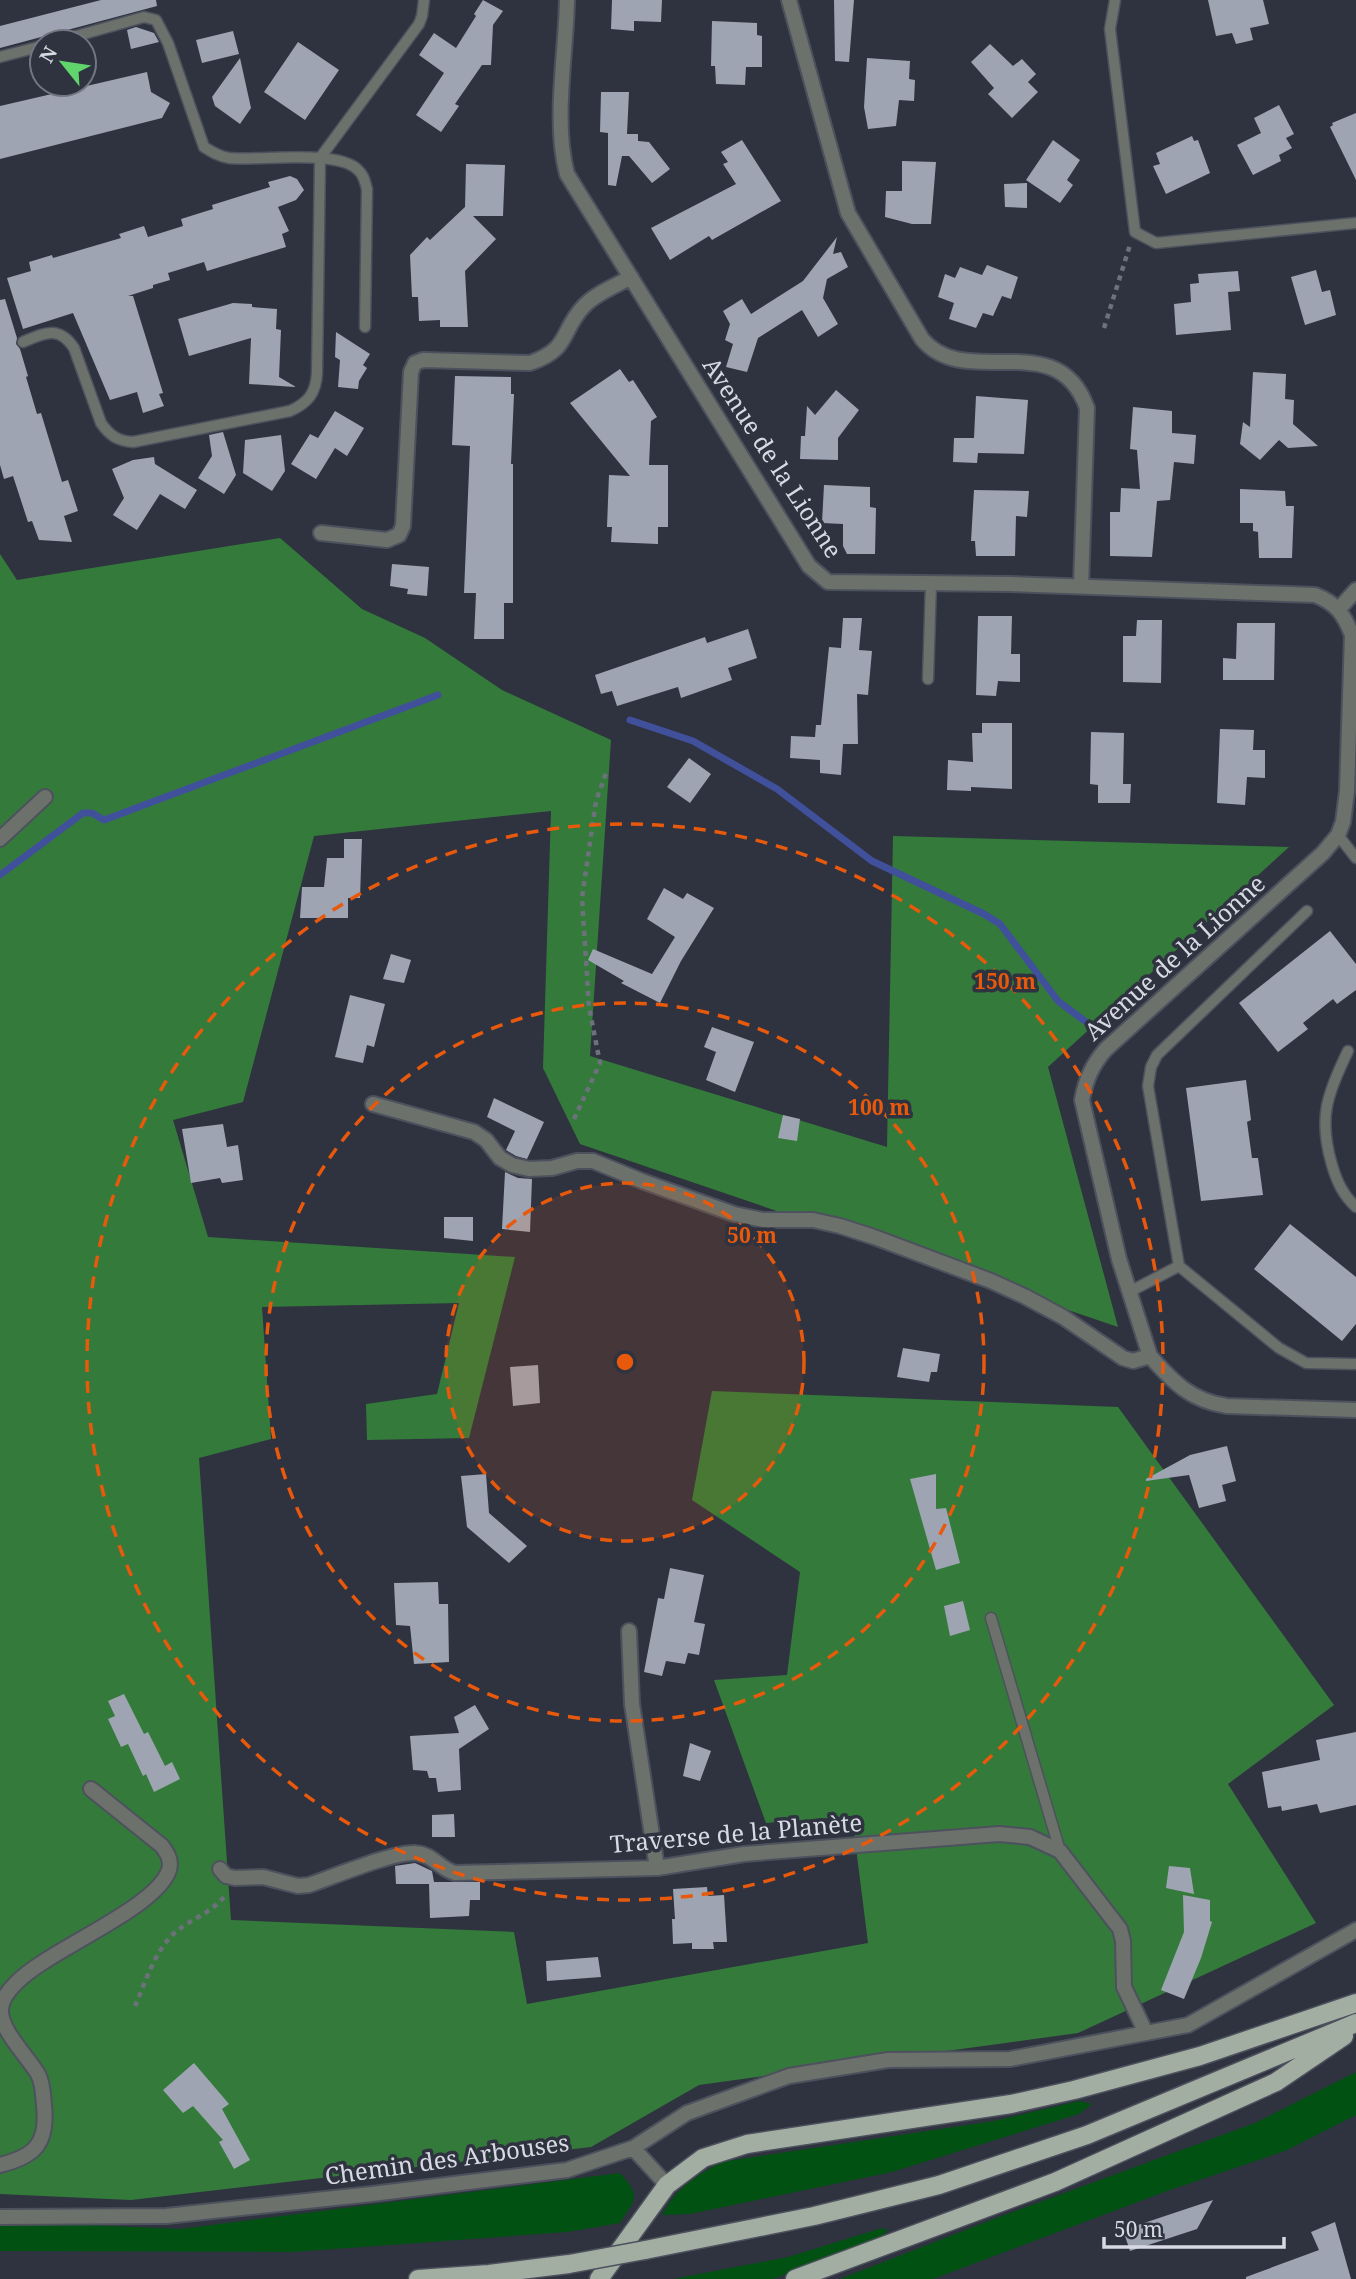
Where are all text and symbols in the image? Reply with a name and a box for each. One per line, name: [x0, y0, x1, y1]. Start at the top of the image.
north arrow: [28, 28, 98, 98]
text: N: [33, 41, 63, 67]
street label: Avenue de la Lionne: [696, 350, 851, 564]
street label: Avenue de la Lionne: [1076, 867, 1272, 1047]
text: 150 m: [974, 967, 1036, 995]
text: 100 m: [848, 1093, 910, 1121]
text: 50 m: [727, 1221, 777, 1249]
centre of rings: [613, 1350, 637, 1374]
street label: Traverse de la Planète: [608, 1805, 863, 1860]
street label: Chemin des Arbouses: [323, 2125, 571, 2192]
scale bar: [1104, 2206, 1284, 2250]
text: 50 m: [1114, 2215, 1163, 2243]

